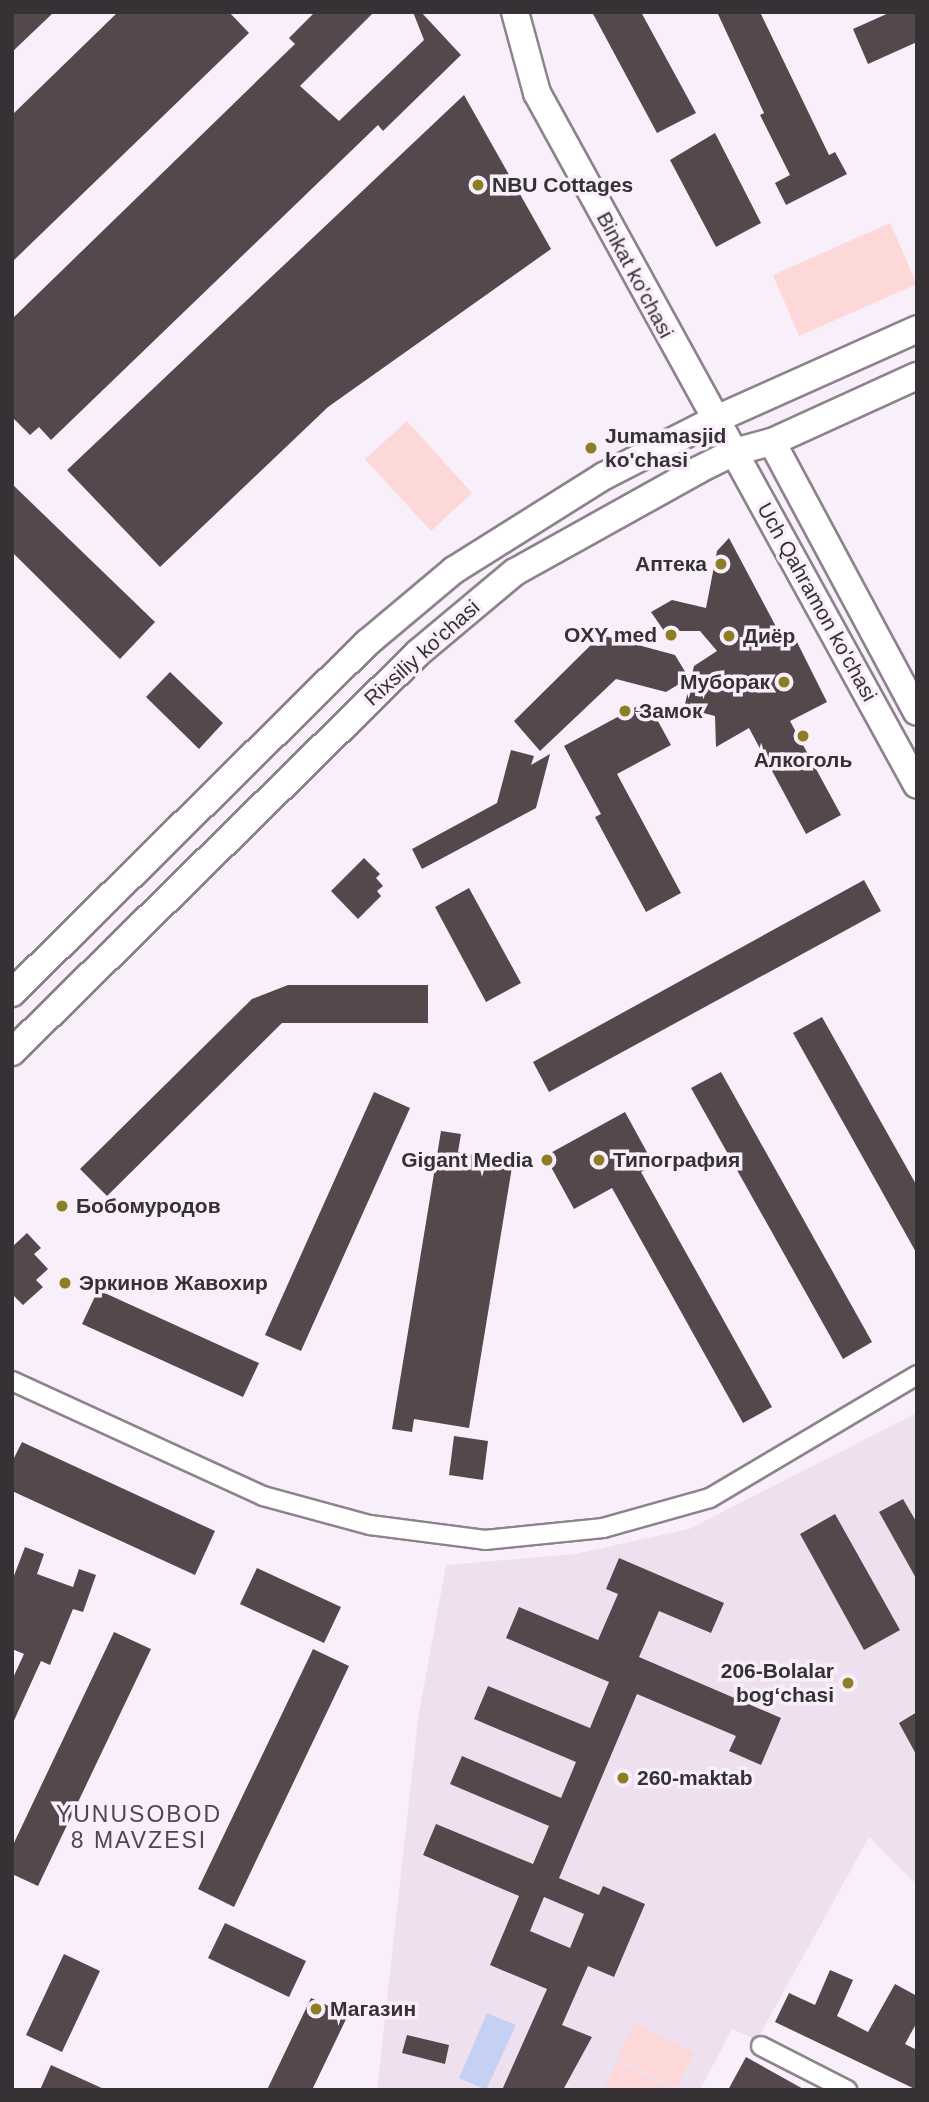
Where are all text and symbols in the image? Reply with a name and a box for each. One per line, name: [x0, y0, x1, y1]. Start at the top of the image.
place label: NBU Cottages: [492, 172, 633, 198]
marker: NBU Cottages: [470, 177, 486, 193]
street label: Binkat ko'chasi: [591, 208, 679, 342]
place label: Jumamasjid ko'chasi: [605, 423, 726, 473]
marker: Jumamasjid ko'chasi: [583, 440, 599, 456]
street label: Uch Qahramon ko'chasi: [752, 498, 882, 706]
place label: Аптека: [635, 551, 707, 577]
marker: Аптека: [713, 556, 729, 572]
street label: Rixsiliy ko'chasi: [359, 595, 485, 711]
place label: OXY med: [564, 622, 657, 648]
place label: Диёр: [743, 623, 795, 649]
marker: OXY med: [663, 627, 679, 643]
marker: Диёр: [721, 628, 737, 644]
place label: Муборак: [680, 669, 770, 695]
marker: Муборак: [776, 674, 792, 690]
place label: Замок: [639, 698, 702, 724]
marker: Замок: [617, 703, 633, 719]
marker: Алкоголь: [795, 728, 811, 744]
place label: Алкоголь: [754, 747, 852, 773]
place label: Gigant Media: [401, 1147, 533, 1173]
place label: Типография: [613, 1147, 740, 1173]
marker: Gigant Media: [539, 1152, 555, 1168]
marker: Типография: [591, 1152, 607, 1168]
place label: Бобомуродов: [76, 1193, 221, 1219]
marker: Бобомуродов: [54, 1198, 70, 1214]
place label: Эркинов Жавохир: [79, 1270, 268, 1296]
marker: Эркинов Жавохир: [57, 1275, 73, 1291]
place label: 206-Bolalar bogʻchasi: [721, 1658, 834, 1708]
marker: 206-Bolalar bogʻchasi: [840, 1675, 856, 1691]
place label: 260-maktab: [637, 1765, 753, 1791]
marker: 260-maktab: [615, 1770, 631, 1786]
district label: YUNUSOBOD 8 MAVZESI: [57, 1800, 221, 1854]
place label: Магазин: [330, 1996, 416, 2022]
marker: Магазин: [308, 2001, 324, 2017]

